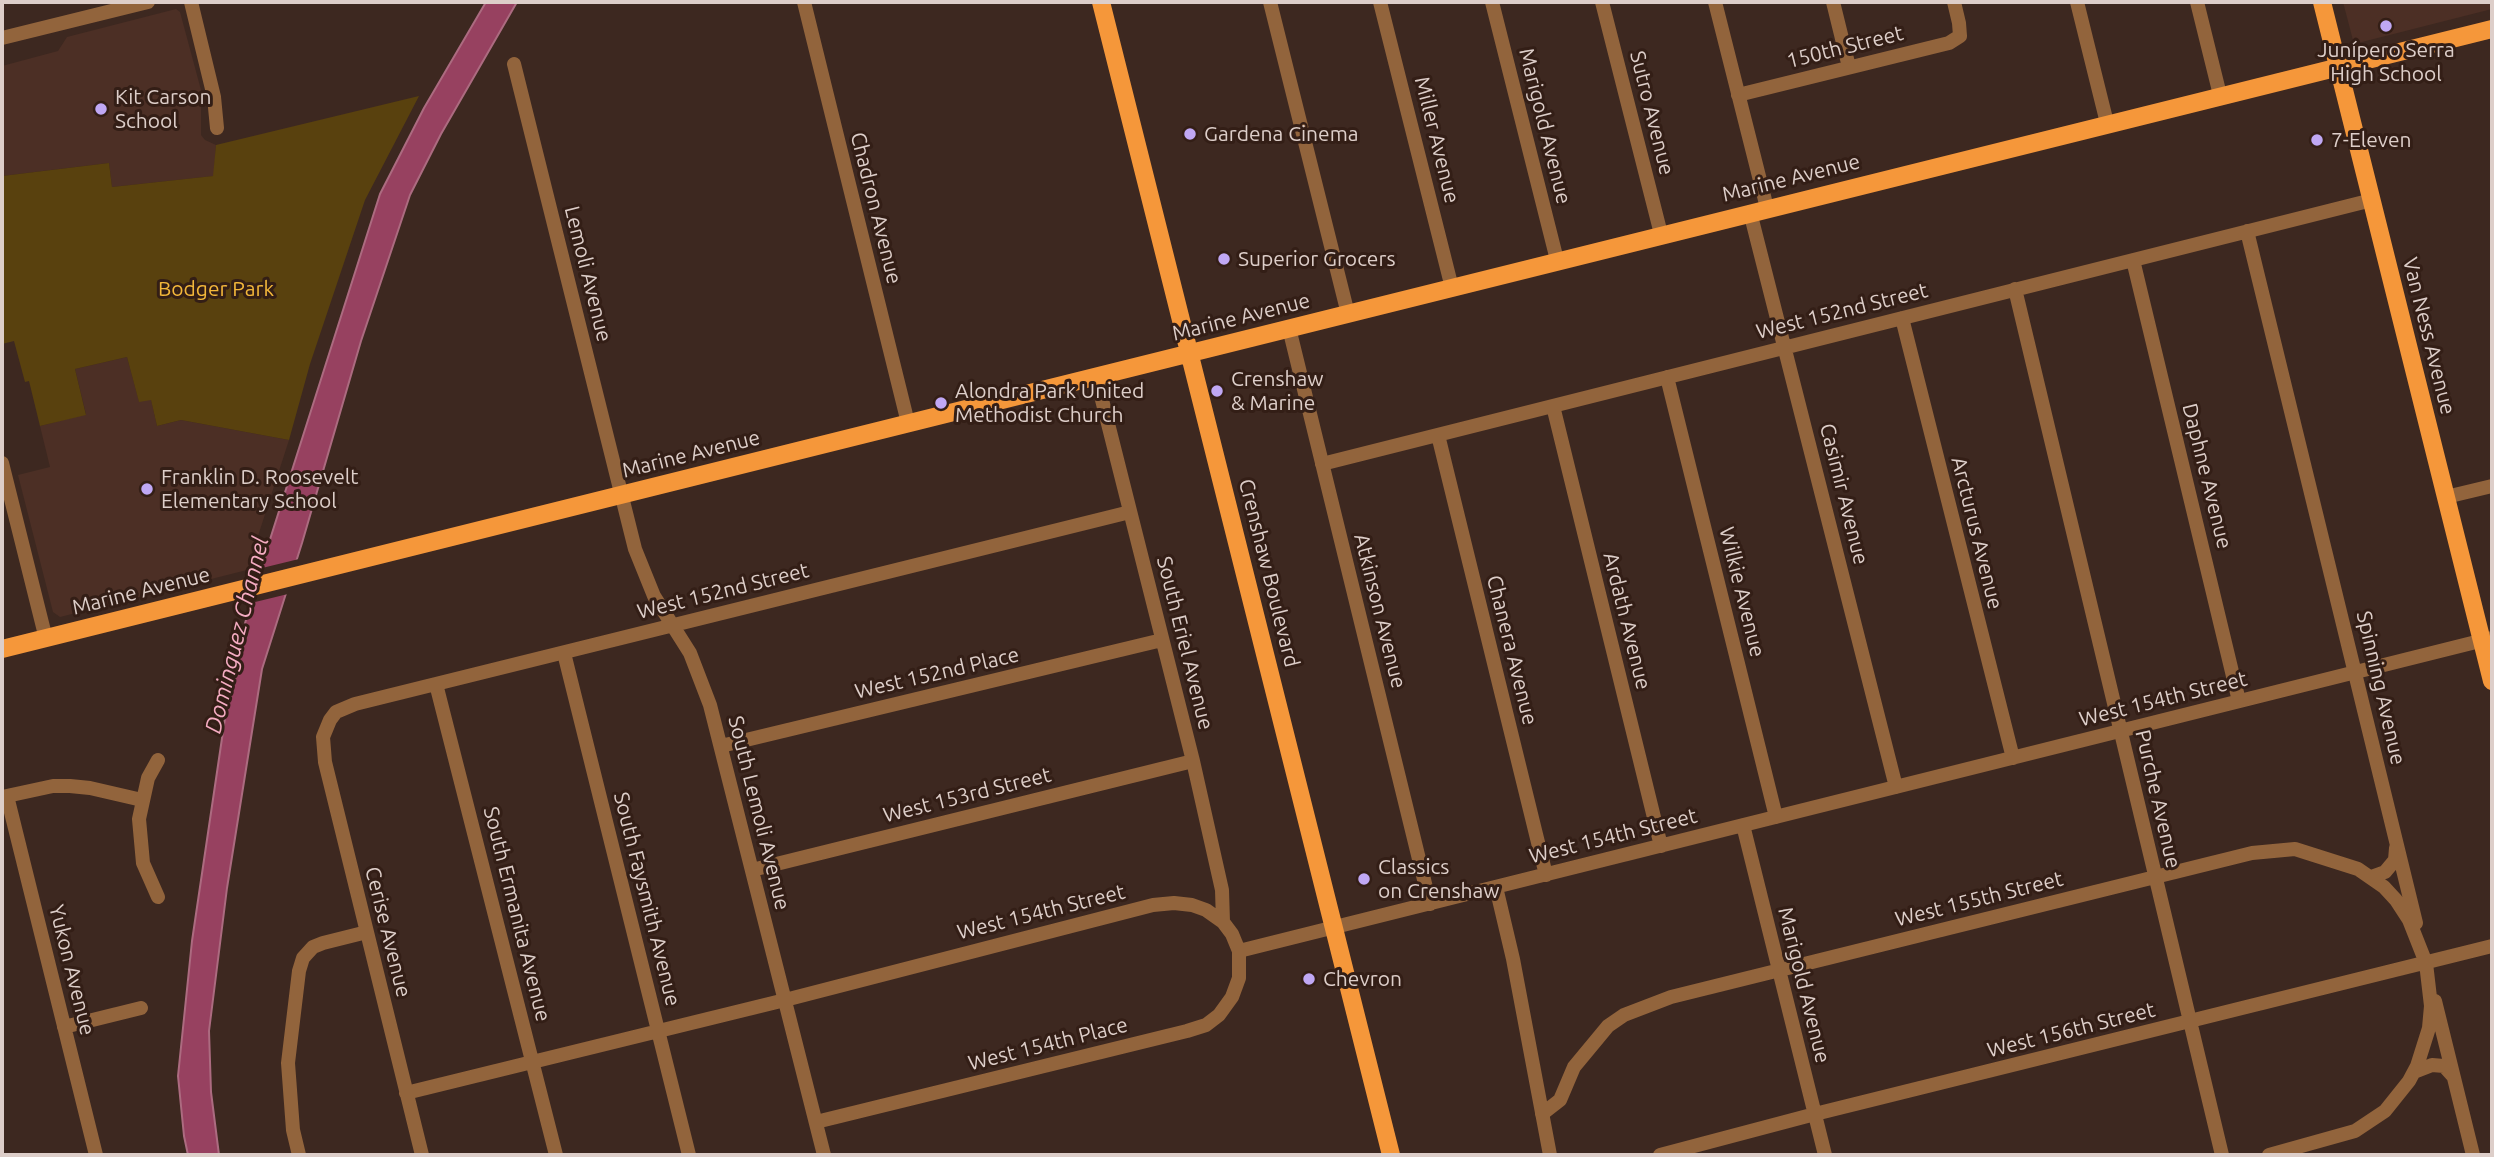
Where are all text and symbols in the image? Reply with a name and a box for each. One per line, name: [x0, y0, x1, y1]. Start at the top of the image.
marker: Junípero Serra High School: [2378, 18, 2394, 34]
street label: 150th Street: [1784, 20, 1906, 74]
place label: Junípero Serra High School: [2317, 37, 2455, 87]
street label: Marigold Avenue: [1513, 45, 1577, 207]
street label: Sutro Avenue: [1624, 48, 1680, 178]
street label: Miller Avenue: [1409, 74, 1465, 206]
place label: Kit Carson School: [115, 84, 211, 134]
marker: Kit Carson School: [93, 101, 109, 117]
place label: Gardena Cinema: [1204, 121, 1359, 147]
marker: Gardena Cinema: [1182, 126, 1198, 142]
place label: 7-Eleven: [2331, 127, 2412, 153]
street label: Chadron Avenue: [845, 129, 907, 287]
marker: 7-Eleven: [2309, 132, 2325, 148]
street label: Marine Avenue: [1719, 149, 1863, 207]
street label: Lemoli Avenue: [559, 204, 617, 344]
place label: Superior Grocers: [1238, 246, 1395, 272]
marker: Superior Grocers: [1216, 251, 1232, 267]
street label: Van Ness Avenue: [2397, 255, 2461, 417]
park label: Bodger Park: [158, 276, 274, 302]
street label: West 152nd Street: [1754, 277, 1930, 345]
street label: Marine Avenue: [1169, 288, 1313, 346]
place label: Crenshaw & Marine: [1231, 366, 1324, 416]
place label: Alondra Park United Methodist Church: [955, 378, 1144, 428]
marker: Crenshaw & Marine: [1209, 383, 1225, 399]
marker: Alondra Park United Methodist Church: [933, 395, 949, 411]
street label: Daphne Avenue: [2177, 401, 2237, 551]
street label: Casimir Avenue: [1814, 421, 1874, 567]
street label: Marine Avenue: [619, 425, 763, 483]
street label: Arcturus Avenue: [1946, 454, 2008, 612]
place label: Franklin D. Roosevelt Elementary School: [161, 464, 359, 514]
street label: Crenshaw Boulevard: [1233, 476, 1305, 670]
marker: Franklin D. Roosevelt Elementary School: [139, 481, 155, 497]
street label: Wilkie Avenue: [1714, 524, 1770, 660]
street label: Atkinson Avenue: [1349, 531, 1411, 691]
water label: Dominguez Channel: [199, 534, 275, 736]
street label: Ardath Avenue: [1598, 550, 1656, 692]
street label: South Eriel Avenue: [1151, 554, 1219, 732]
street label: West 152nd Street: [635, 557, 811, 625]
street label: Marine Avenue: [69, 562, 213, 620]
street label: Chanera Avenue: [1481, 572, 1543, 728]
street label: Spinning Avenue: [2351, 609, 2411, 767]
street label: West 152nd Place: [852, 642, 1022, 704]
street label: West 154th Street: [2076, 666, 2250, 732]
street label: South Lemoli Avenue: [723, 713, 795, 913]
street label: Purche Avenue: [2130, 727, 2186, 871]
street label: West 153rd Street: [880, 762, 1054, 828]
street label: South Faysmith Avenue: [608, 789, 686, 1009]
street label: West 154th Street: [1526, 803, 1700, 869]
street label: South Ermanita Avenue: [478, 804, 556, 1024]
place label: Classics on Crenshaw: [1378, 854, 1500, 904]
street label: Cerise Avenue: [360, 864, 416, 1000]
street label: West 155th Street: [1892, 866, 2066, 932]
marker: Classics on Crenshaw: [1356, 871, 1372, 887]
street label: West 154th Street: [954, 879, 1128, 945]
street label: Yukon Avenue: [44, 902, 100, 1038]
street label: Marigold Avenue: [1772, 904, 1836, 1066]
place label: Chevron: [1323, 966, 1402, 992]
marker: Chevron: [1301, 971, 1317, 987]
street label: West 156th Street: [1984, 997, 2158, 1063]
street label: West 154th Place: [966, 1012, 1130, 1076]

